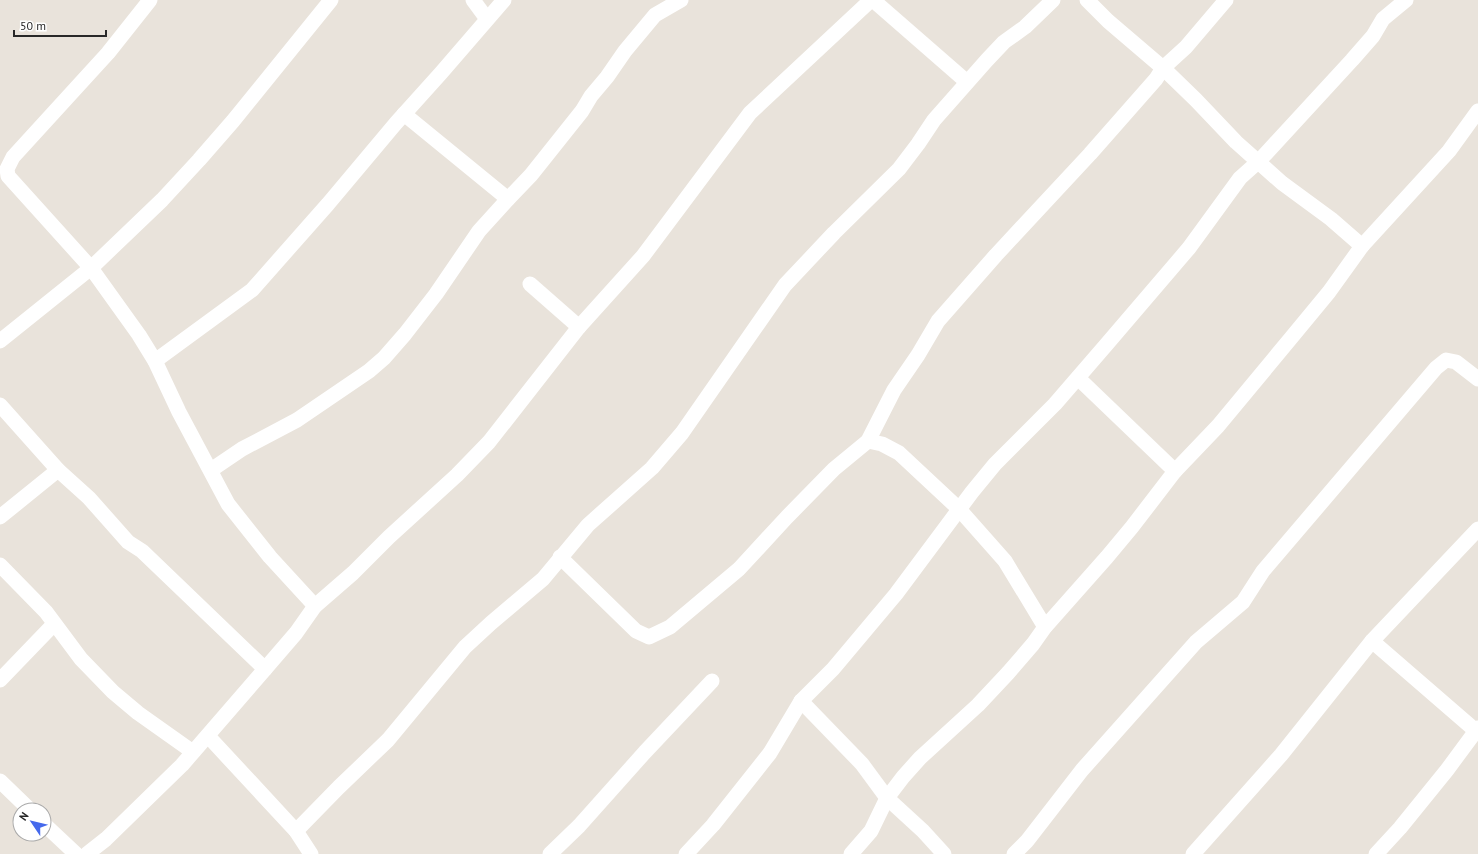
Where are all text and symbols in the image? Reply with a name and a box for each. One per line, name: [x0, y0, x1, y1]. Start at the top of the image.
scale bar: [14, 12, 106, 38]
text: 50 m: [20, 18, 46, 33]
north arrow: [12, 802, 52, 842]
text: N: [16, 809, 32, 823]

